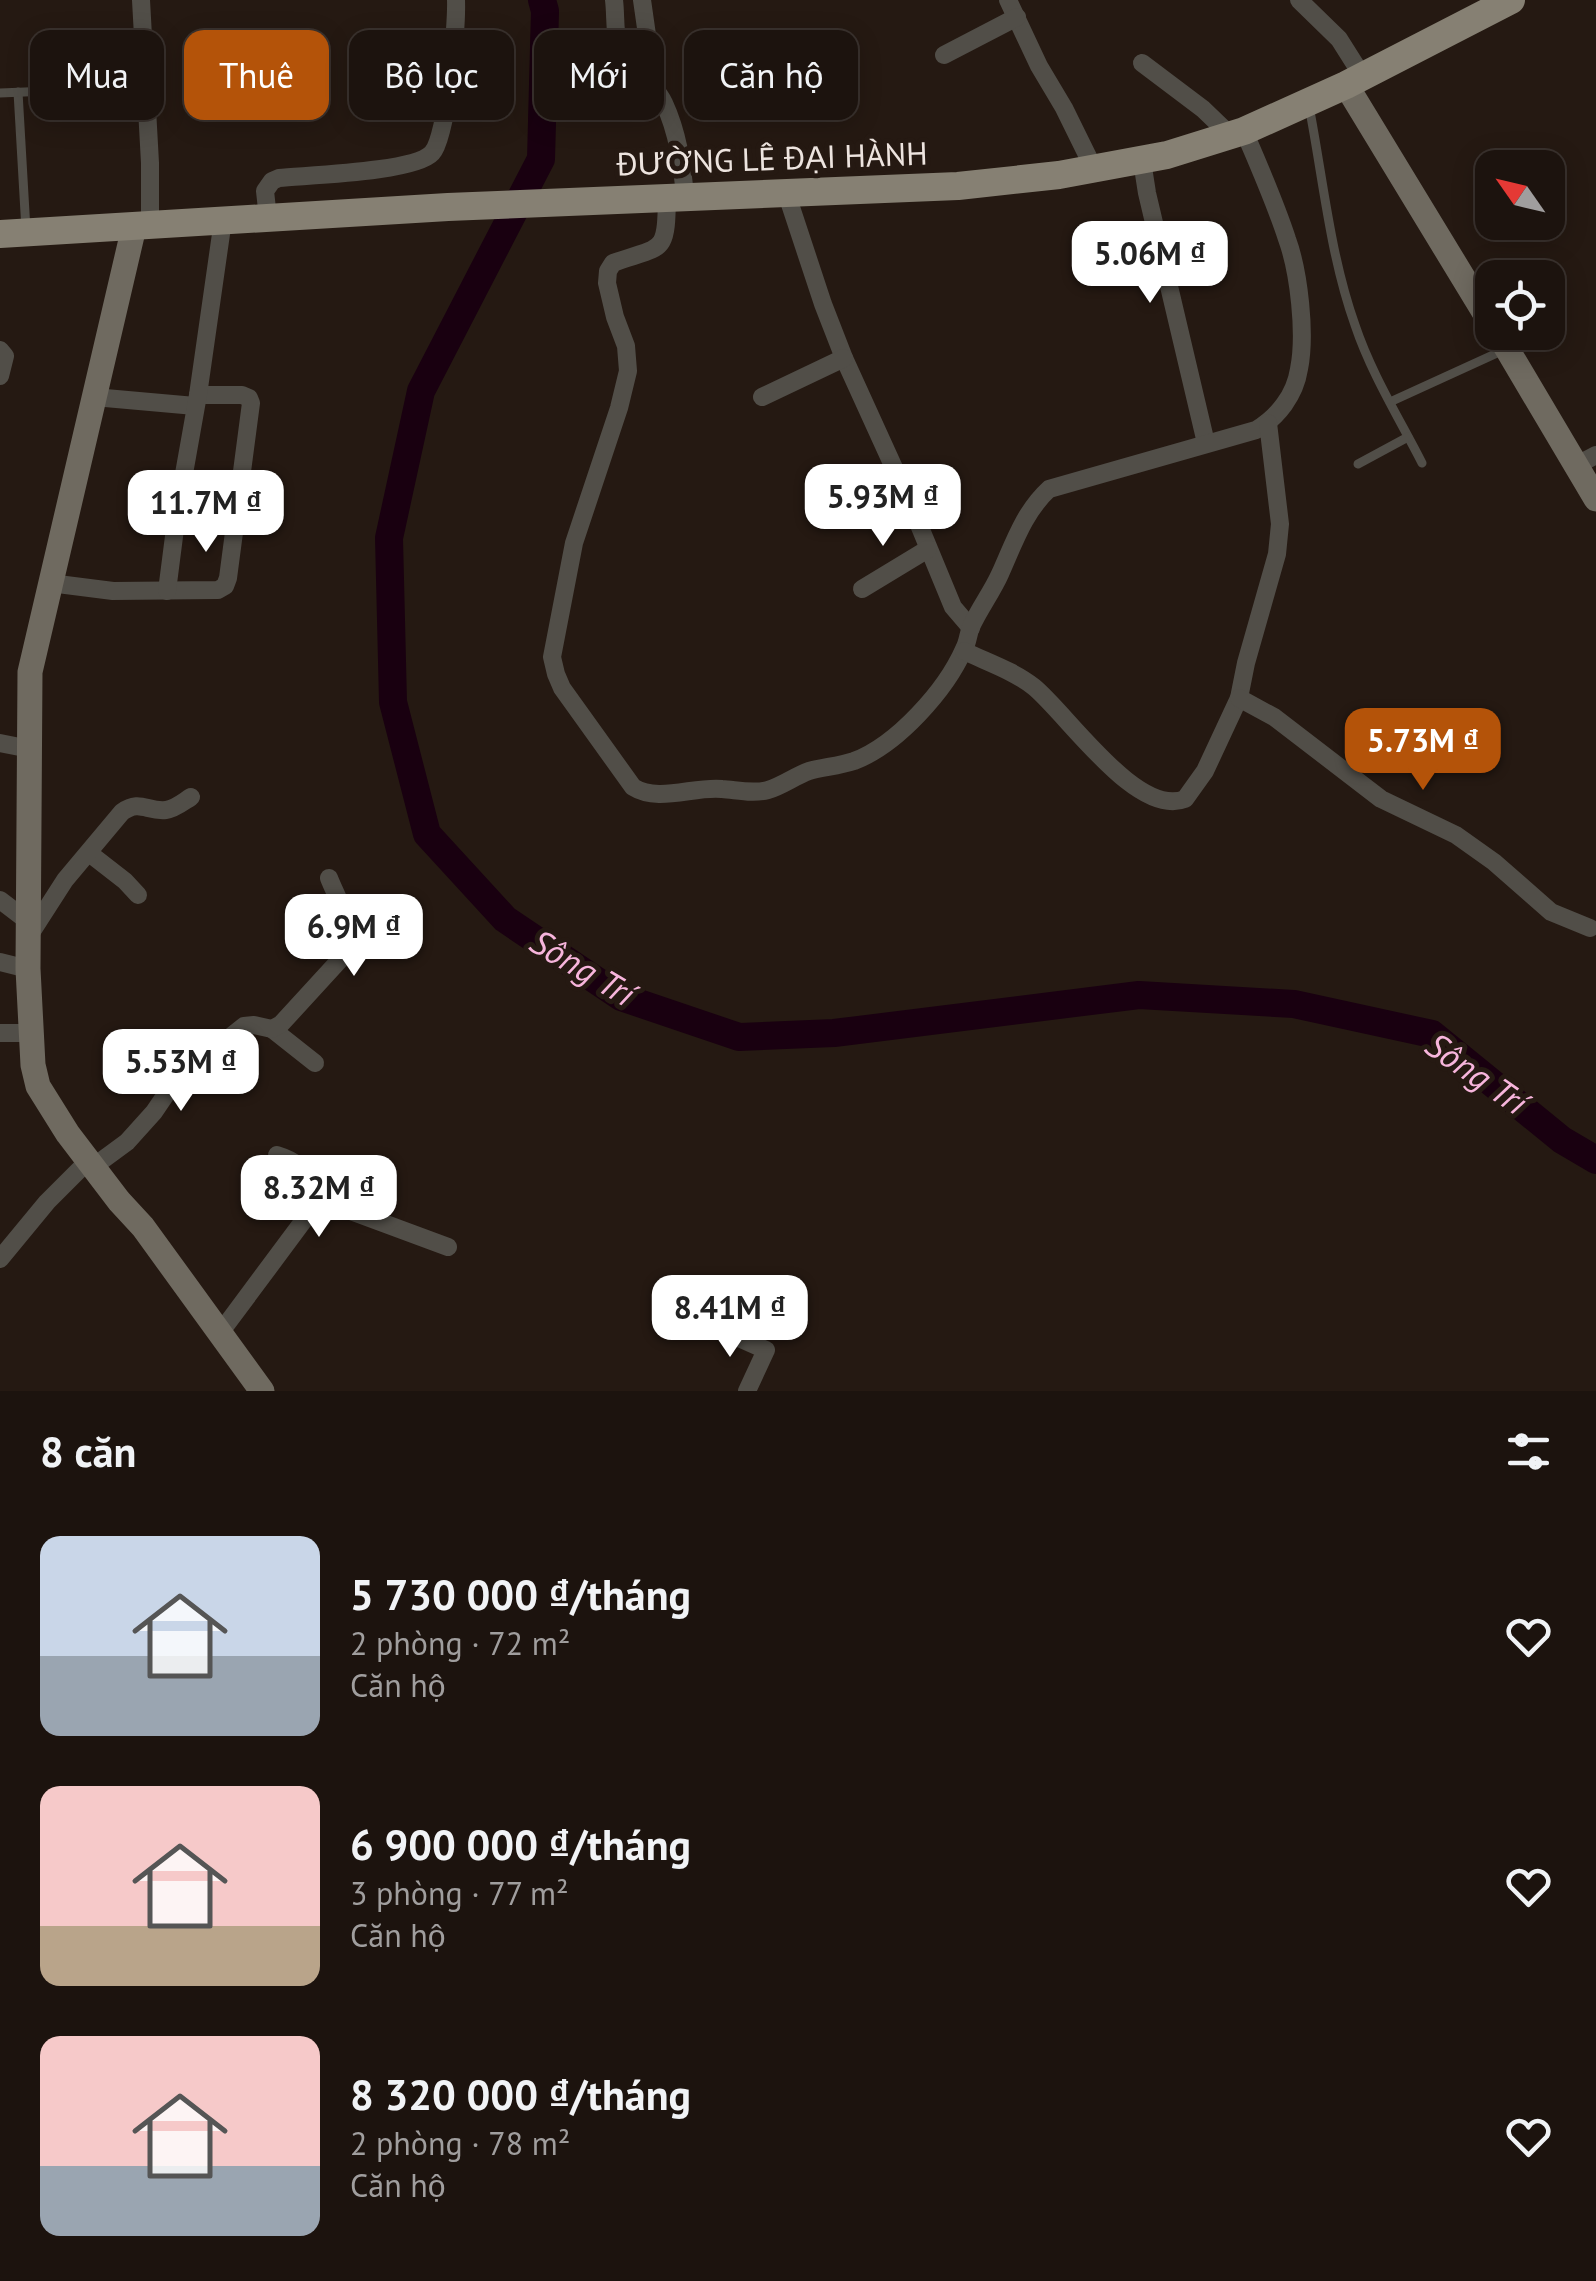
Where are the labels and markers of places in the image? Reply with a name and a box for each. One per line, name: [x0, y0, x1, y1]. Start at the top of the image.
pin: 5.06M ₫: [1058, 221, 1242, 306]
pin: 5.93M ₫: [791, 464, 975, 549]
pin: 11.7M ₫: [114, 470, 298, 555]
pin: 5.73M ₫: [1331, 708, 1515, 793]
pin: 6.9M ₫: [273, 894, 435, 979]
pin: 5.53M ₫: [89, 1029, 273, 1114]
pin: 8.32M ₫: [227, 1155, 411, 1240]
pin: 8.41M ₫: [638, 1275, 822, 1360]

